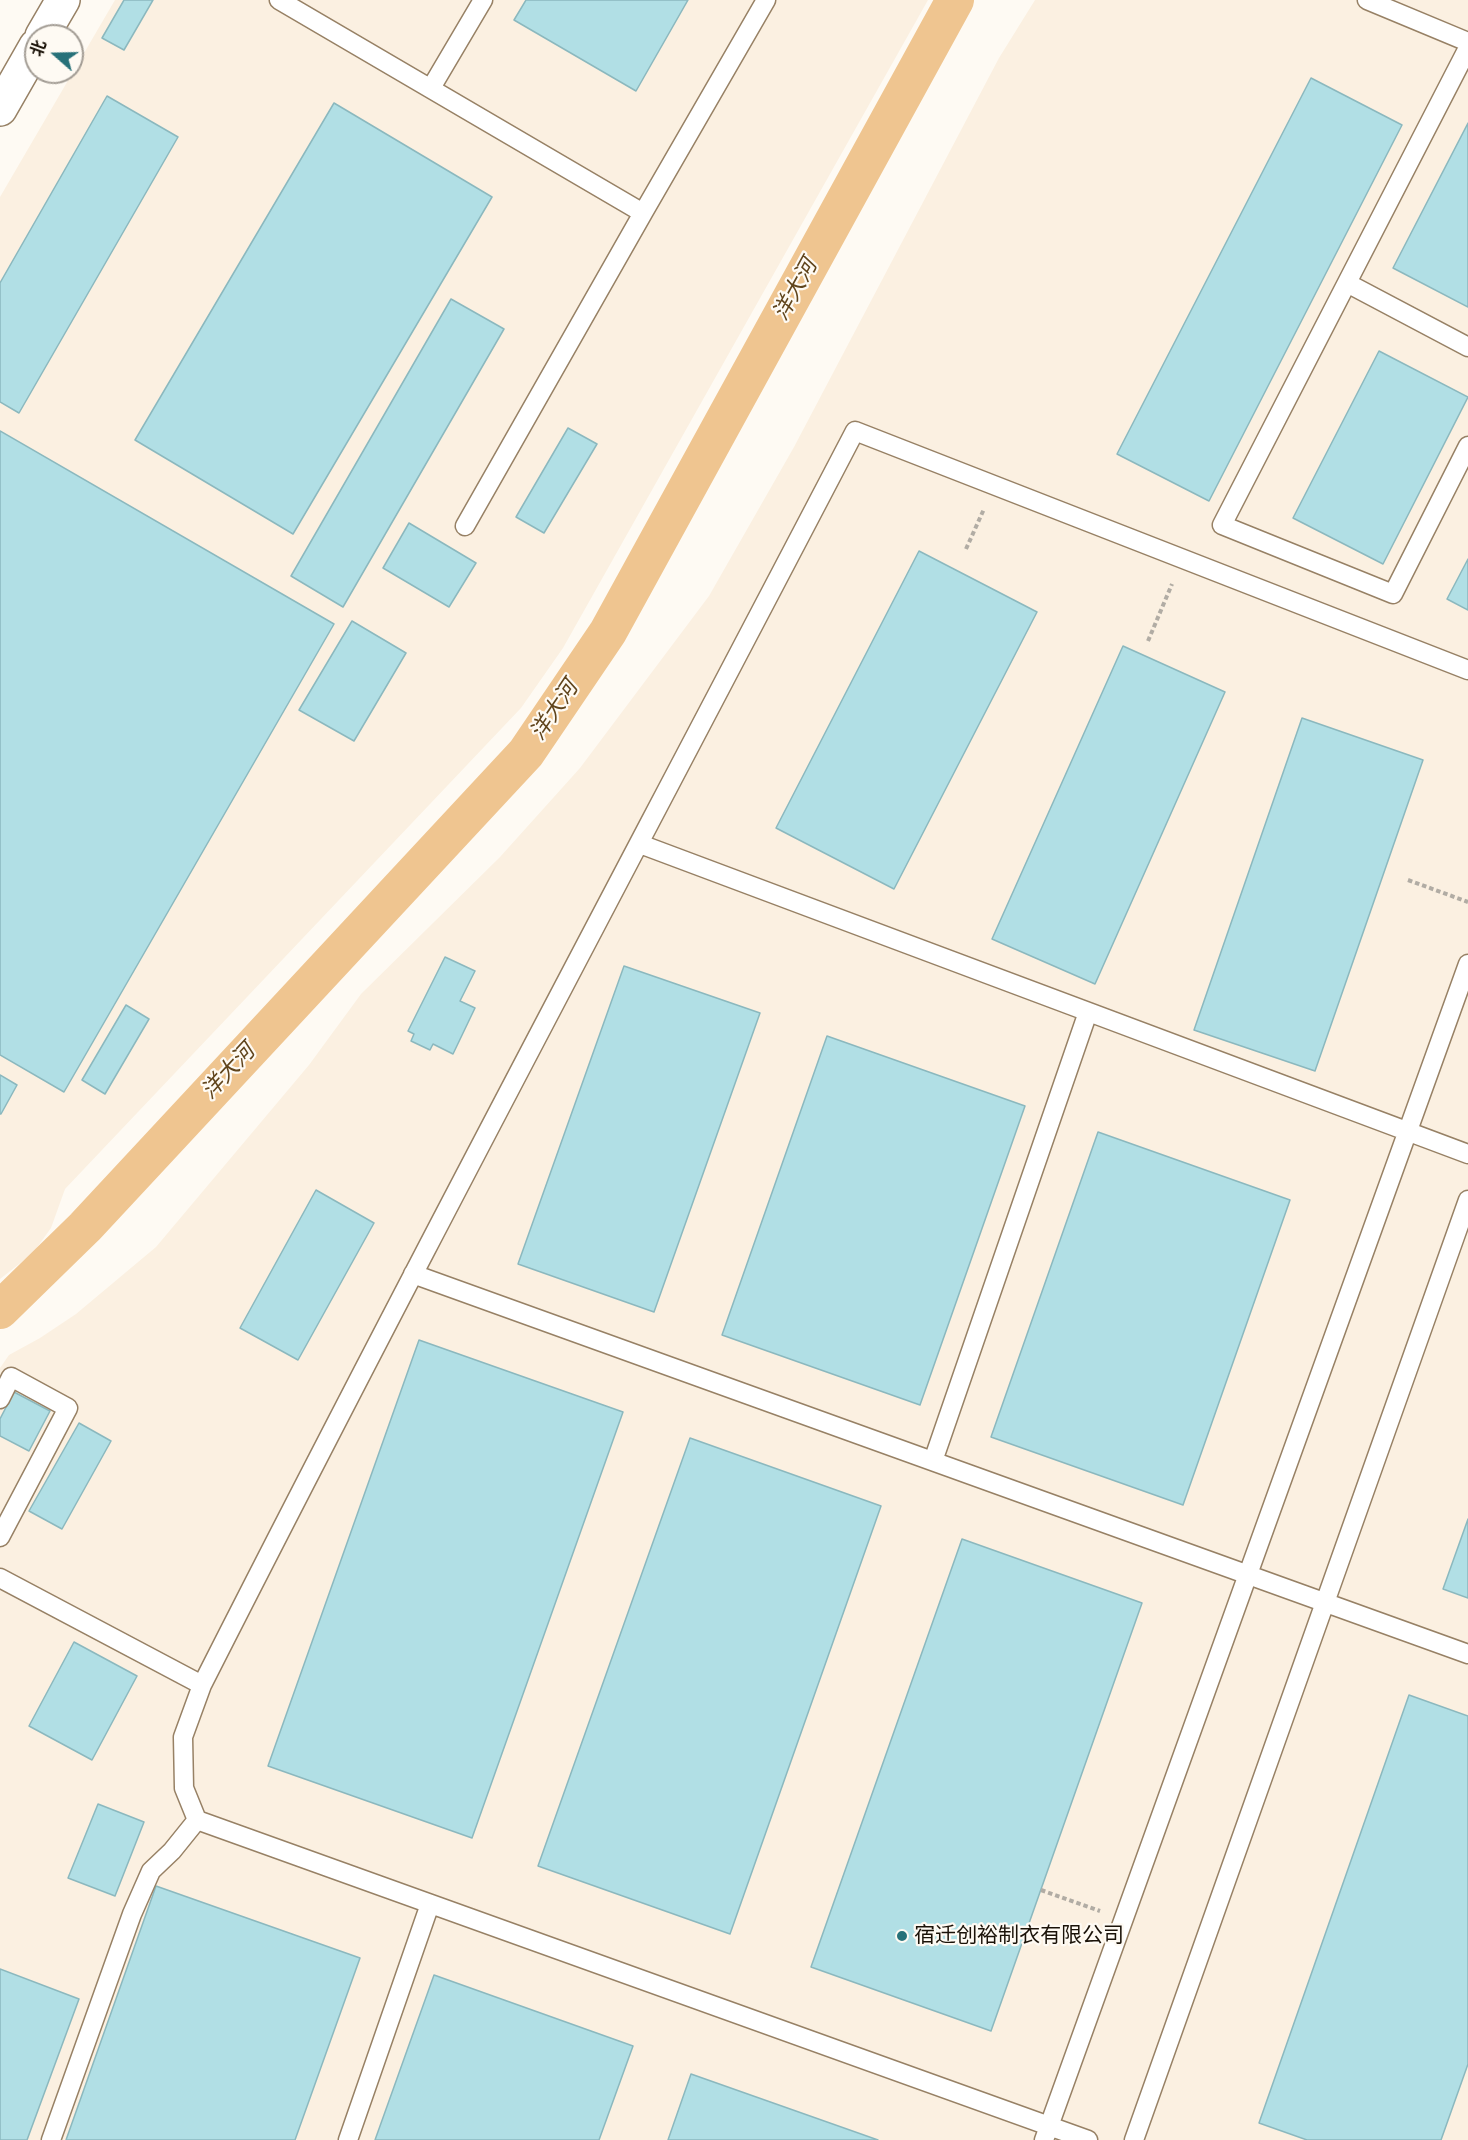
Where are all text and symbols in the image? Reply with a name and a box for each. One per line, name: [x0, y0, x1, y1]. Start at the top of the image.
north arrow: [24, 24, 84, 84]
text: 北: [28, 38, 49, 59]
water label: 洋大河: [768, 255, 824, 325]
water label: 洋大河: [526, 676, 584, 746]
water label: 洋大河: [197, 1039, 261, 1105]
place label: 宿迁创裕制衣有限公司: [914, 1923, 1124, 1949]
marker: 宿迁创裕制衣有限公司: [895, 1929, 909, 1943]

